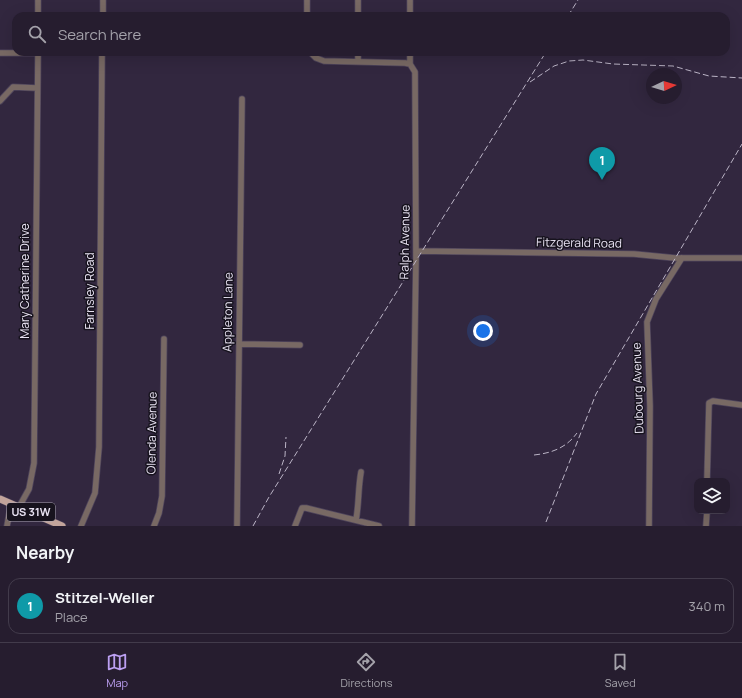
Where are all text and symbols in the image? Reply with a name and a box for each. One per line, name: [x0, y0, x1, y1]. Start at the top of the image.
search box: [12, 12, 730, 56]
icon: search: [26, 23, 48, 45]
text: Search here: [58, 24, 141, 45]
north arrow: [646, 68, 682, 104]
pin: 1: [589, 147, 615, 180]
street label: Ralph Avenue: [395, 204, 414, 280]
street label: Mary Catherine Drive: [16, 223, 33, 339]
street label: Fitzgerald Road: [536, 233, 622, 252]
street label: Farnsley Road: [81, 252, 98, 330]
street label: Appleton Lane: [218, 272, 237, 352]
your location: [473, 321, 493, 341]
street label: Dubourg Avenue: [627, 342, 648, 434]
street label: Olenda Avenue: [142, 392, 161, 474]
map controls: [694, 478, 730, 514]
button: layers: [694, 478, 730, 514]
road number: US 31W: [7, 503, 55, 521]
text: Nearby: [16, 541, 74, 564]
text: Stitzel-Weller: [55, 587, 155, 608]
text: 1: [27, 597, 33, 615]
text: 340 m: [689, 597, 725, 615]
text: Place: [55, 608, 88, 626]
tab: Map: [106, 651, 128, 690]
tab: Directions: [340, 651, 393, 690]
tab: Saved: [605, 651, 636, 690]

